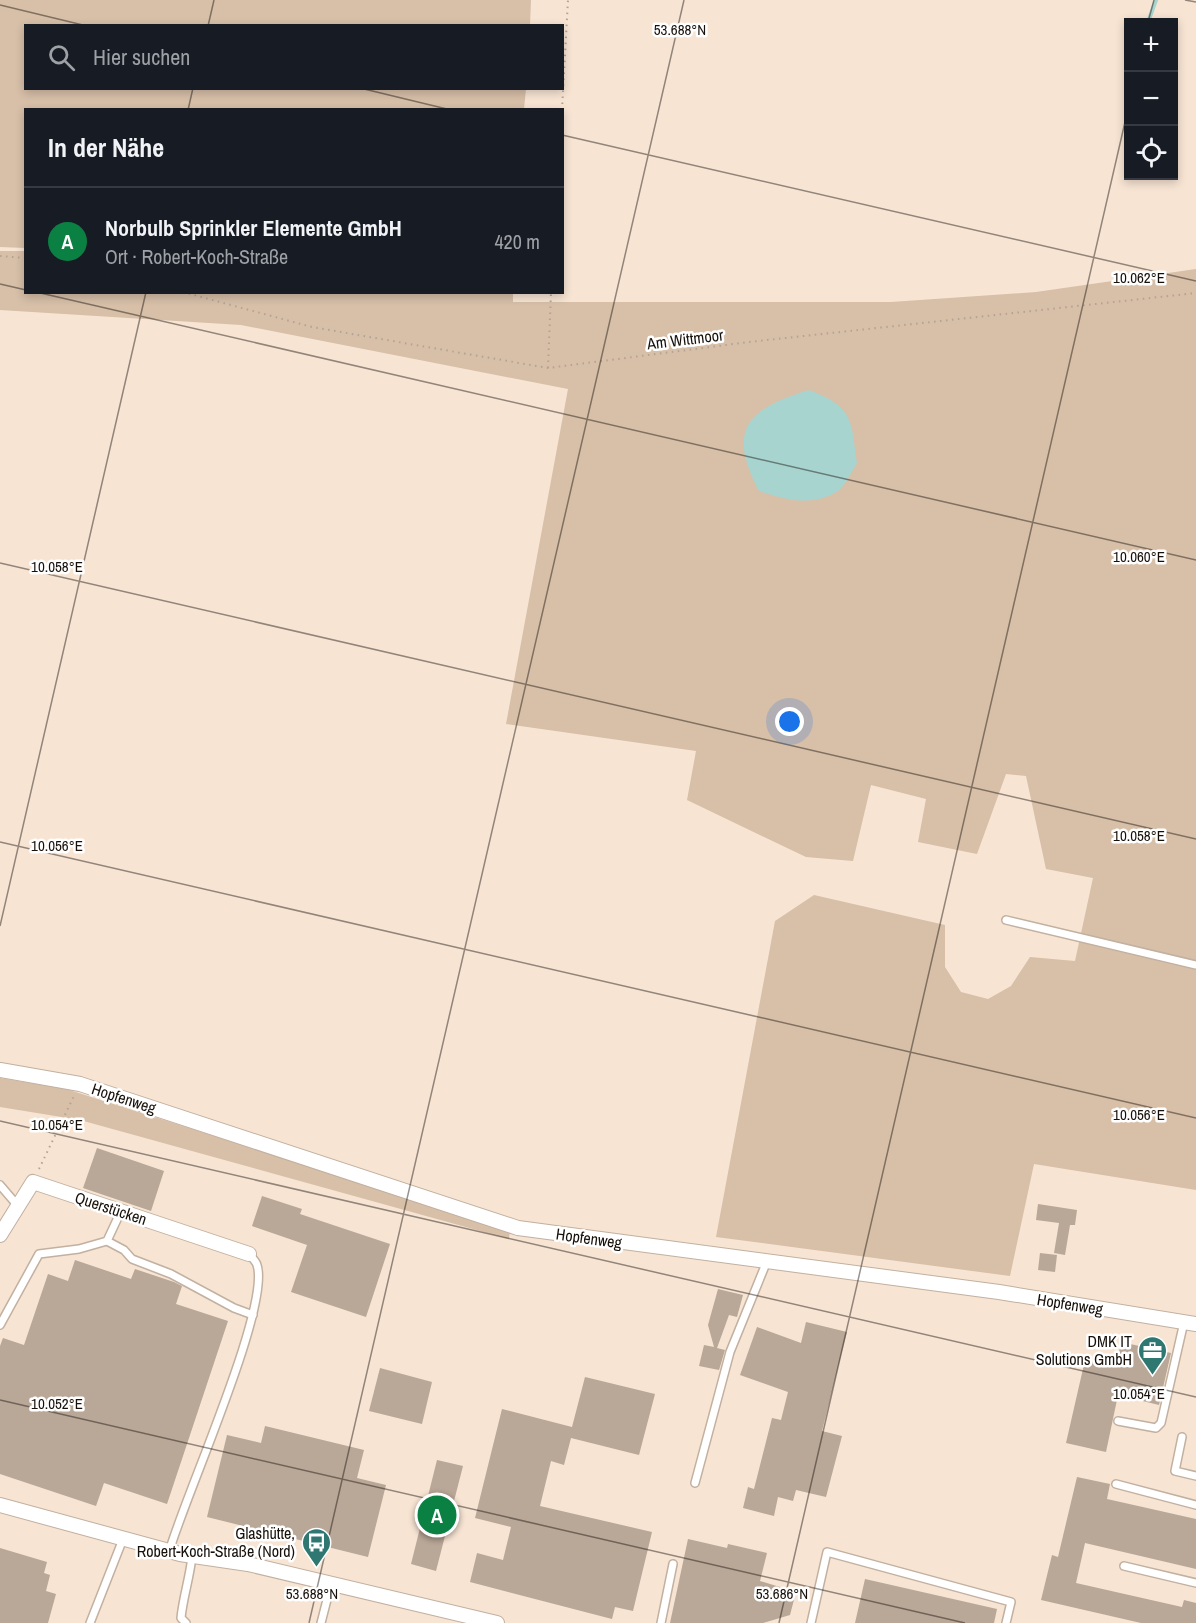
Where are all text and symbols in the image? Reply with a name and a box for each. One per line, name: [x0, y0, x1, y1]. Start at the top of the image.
map controls: [1124, 18, 1178, 180]
button: +: [1124, 18, 1178, 72]
text: 53.688°N: [654, 19, 706, 40]
search box: [24, 24, 564, 90]
icon: search: [45, 41, 78, 74]
text: Hier suchen: [93, 42, 190, 72]
button: −: [1124, 72, 1178, 126]
button: locate: [1124, 126, 1178, 180]
text: In der Nähe: [48, 130, 164, 165]
text: Norbulb Sprinkler Elemente GmbH: [105, 213, 402, 243]
text: A: [62, 228, 73, 255]
text: 420 m: [494, 228, 540, 255]
text: Ort · Robert-Koch-Straße: [105, 243, 288, 270]
text: 10.062°E: [1113, 267, 1165, 288]
street label: Am Wittmoor: [645, 323, 725, 355]
text: 10.060°E: [1113, 546, 1165, 567]
text: 10.058°E: [31, 556, 83, 577]
your location: [775, 707, 804, 736]
text: 10.058°E: [1113, 825, 1165, 846]
text: 10.056°E: [31, 835, 83, 856]
street label: Hopfenweg: [89, 1077, 160, 1119]
text: 10.056°E: [1113, 1104, 1165, 1125]
text: 10.054°E: [31, 1114, 83, 1135]
street label: Querstücken: [72, 1186, 150, 1230]
street label: Hopfenweg: [555, 1222, 624, 1254]
street label: Hopfenweg: [1036, 1288, 1105, 1320]
place label: DMK IT Solutions GmbH: [1036, 1330, 1132, 1370]
office icon: DMK IT Solutions GmbH: [1137, 1334, 1169, 1376]
text: 10.054°E: [1113, 1383, 1165, 1404]
text: 10.052°E: [31, 1393, 83, 1414]
pin: A: [418, 1492, 456, 1538]
place label: Glashütte, Robert-Koch-Straße (Nord): [137, 1522, 295, 1562]
bus stop icon: Glashütte, Robert-Koch-Straße (Nord): [300, 1526, 332, 1568]
text: 53.688°N: [286, 1583, 338, 1604]
text: 53.686°N: [756, 1583, 808, 1604]

